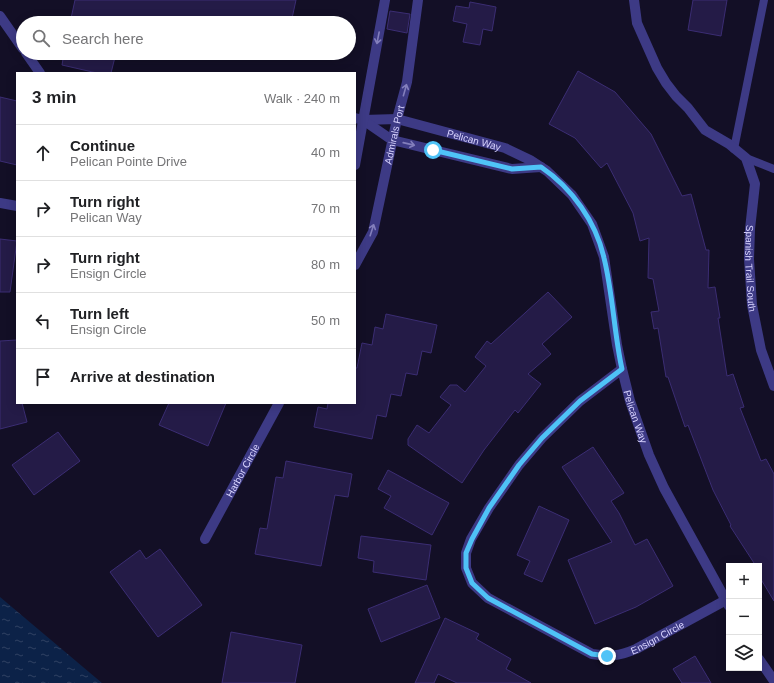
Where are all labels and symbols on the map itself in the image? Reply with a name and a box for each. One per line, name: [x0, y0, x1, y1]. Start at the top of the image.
one-way arrow: [374, 31, 382, 44]
one-way arrow: [402, 84, 409, 97]
street label: Admirals Port: [383, 104, 406, 165]
street label: Pelican Way: [446, 128, 502, 153]
one-way arrow: [402, 141, 415, 149]
route start: [424, 141, 442, 159]
one-way arrow: [369, 224, 376, 237]
street label: Spanish Trail South: [743, 224, 758, 313]
street label: Pelican Way: [621, 389, 649, 445]
street label: Harbor Circle: [224, 442, 262, 499]
street label: Ensign Circle: [629, 619, 687, 657]
route end: [598, 647, 616, 665]

